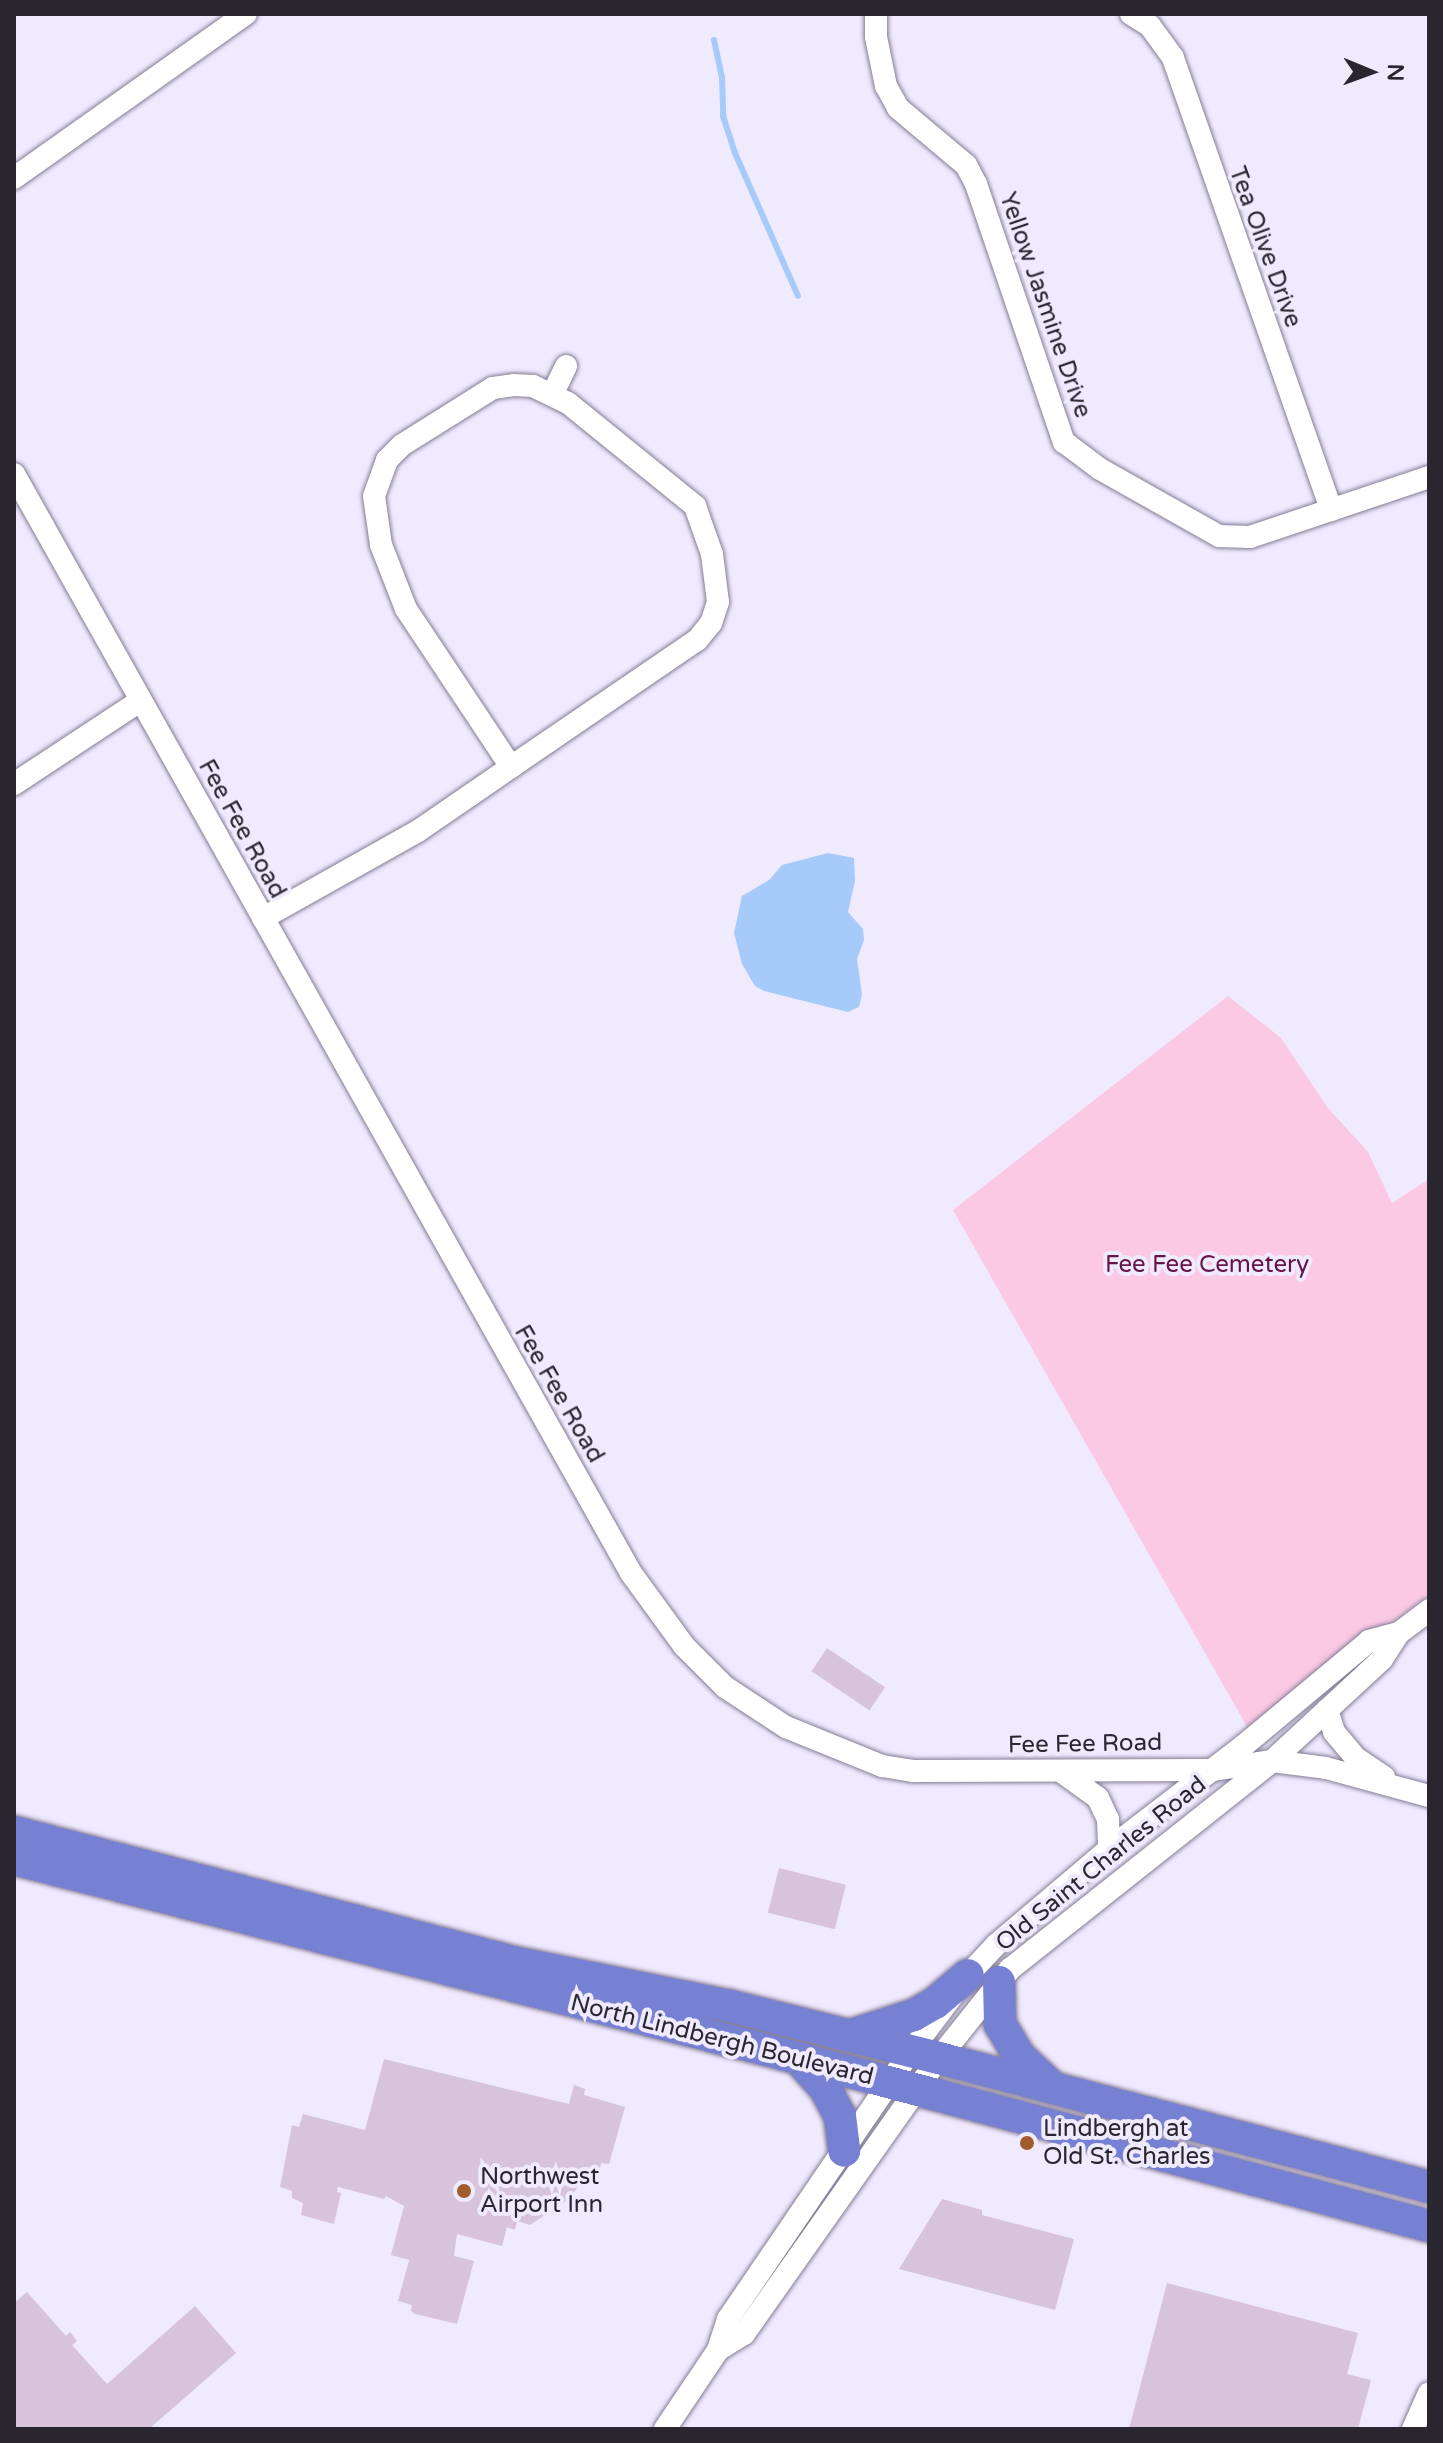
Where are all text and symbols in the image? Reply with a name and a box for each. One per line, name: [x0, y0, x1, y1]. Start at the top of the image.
north arrow: [1331, 32, 1411, 112]
text: N: [1382, 63, 1408, 81]
street label: Tea Olive Drive: [1223, 163, 1307, 331]
street label: Yellow Jasmine Drive: [993, 189, 1097, 421]
street label: Fee Fee Road: [192, 755, 292, 903]
park label: Fee Fee Cemetery: [1105, 1251, 1309, 1279]
street label: Fee Fee Road: [508, 1320, 610, 1468]
street label: Fee Fee Road: [1008, 1728, 1162, 1760]
street label: Old Saint Charles Road: [990, 1770, 1212, 1958]
street label: North Lindbergh Boulevard: [568, 1988, 876, 2092]
place label: Lindbergh at Old St. Charles: [1043, 2115, 1211, 2171]
marker: Lindbergh at Old St. Charles: [1018, 2134, 1036, 2152]
place label: Northwest Airport Inn: [480, 2163, 603, 2219]
marker: Northwest Airport Inn: [455, 2182, 473, 2200]

